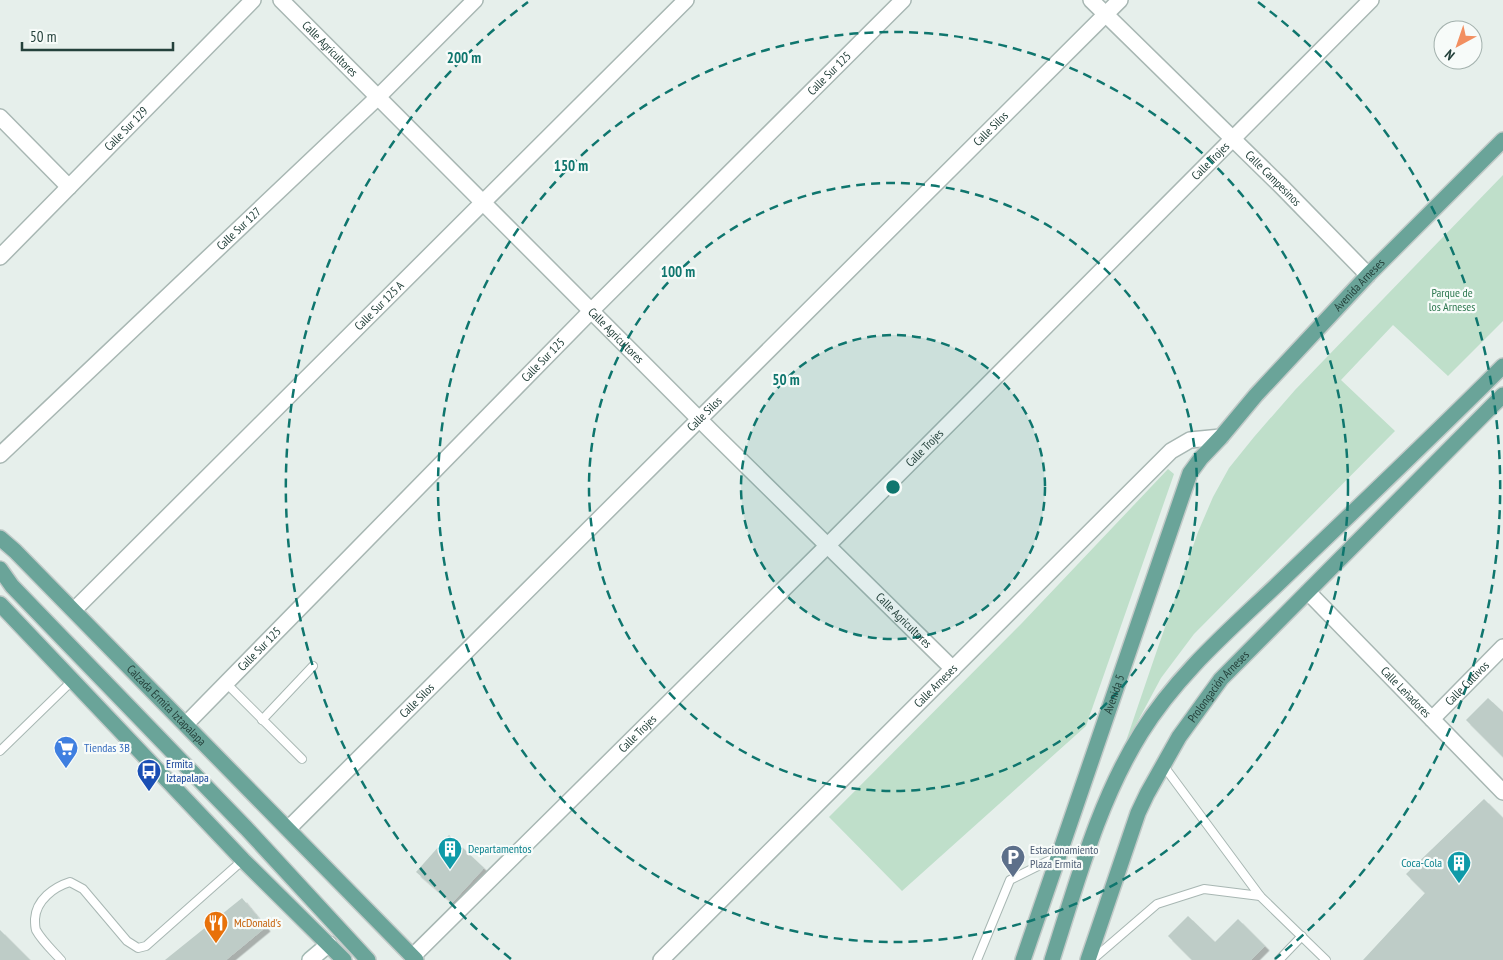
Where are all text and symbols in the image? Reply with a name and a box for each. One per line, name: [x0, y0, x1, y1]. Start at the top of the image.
street label: Calle Agricultores: [299, 17, 361, 79]
scale bar: [22, 20, 174, 52]
north arrow: [1433, 20, 1483, 70]
text: 50 m: [30, 27, 56, 46]
text: N: [1441, 46, 1458, 64]
text: 200 m: [447, 48, 481, 67]
street label: Calle Sur 125: [804, 48, 854, 98]
street label: Calle Sur 129: [101, 103, 151, 153]
street label: Calle Silos: [970, 108, 1011, 149]
street label: Calle Trojes: [1188, 139, 1232, 183]
street label: Calle Campesinos: [1242, 147, 1305, 209]
text: 150 m: [554, 156, 588, 175]
street label: Calle Sur 127: [213, 204, 264, 253]
street label: Avenida Arneses: [1330, 255, 1387, 314]
text: 100 m: [661, 262, 695, 281]
street label: Calle Sur 125 A: [351, 277, 407, 333]
park label: Parque de los Arneses: [1429, 285, 1475, 314]
street label: Calle Agricultores: [585, 304, 647, 366]
street label: Calle Sur 125: [518, 334, 568, 385]
text: 50 m: [772, 370, 800, 389]
street label: Calle Silos: [684, 393, 725, 434]
street label: Calle Trojes: [902, 426, 946, 470]
centre of rings: [884, 478, 902, 496]
street label: Calle Agricultores: [873, 589, 935, 651]
street label: Calle Sur 125: [234, 624, 284, 674]
street label: Prolongación Arneses: [1184, 647, 1252, 725]
street label: Calle Cultivos: [1442, 658, 1492, 708]
street label: Calzada Ermita Iztapalapa: [124, 661, 210, 749]
street label: Calle Arneses: [910, 661, 960, 710]
street label: Calle Leñadores: [1378, 663, 1434, 721]
street label: Avenida 5: [1100, 672, 1127, 716]
street label: Calle Silos: [396, 680, 437, 721]
street label: Calle Trojes: [615, 711, 659, 755]
supermarket icon: Tiendas 3B: [53, 735, 79, 769]
place label: Tiendas 3B: [84, 740, 130, 755]
place label: Ermita Iztapalapa: [166, 756, 209, 785]
bus stop icon: Ermita Iztapalapa: [136, 758, 162, 792]
building icon: Departamentos: [437, 836, 463, 870]
place label: Departamentos: [468, 841, 531, 856]
place label: Estacionamiento Plaza Ermita: [1030, 842, 1098, 871]
parking icon: Estacionamiento Plaza Ermita: [1000, 844, 1026, 878]
building icon: Coca-Cola: [1446, 850, 1472, 884]
place label: Coca-Cola: [1401, 855, 1442, 870]
restaurant icon: McDonald's: [203, 910, 229, 944]
place label: McDonald's: [234, 915, 281, 930]

